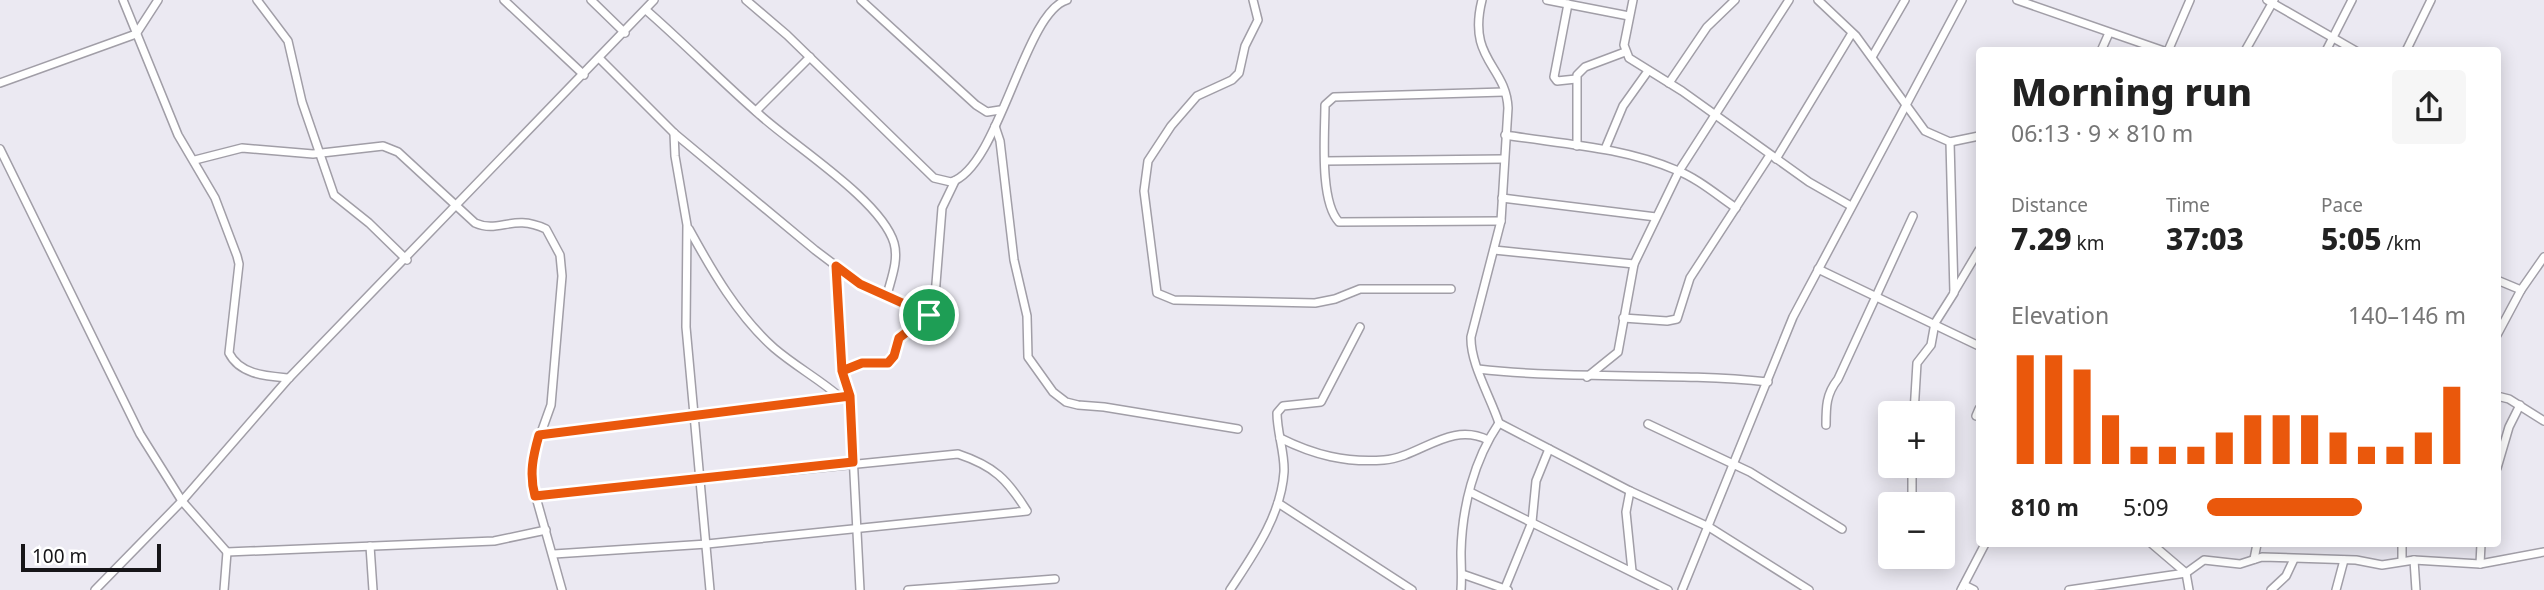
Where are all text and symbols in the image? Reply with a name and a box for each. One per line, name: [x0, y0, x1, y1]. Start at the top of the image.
text: Morning run: [2011, 65, 2252, 117]
button: share: [2392, 70, 2466, 144]
text: 06:13 · 9 × 810 m: [2011, 117, 2193, 149]
text: Distance: [2011, 192, 2088, 218]
text: Time: [2166, 192, 2210, 218]
text: Pace: [2321, 192, 2363, 218]
text: 7.29: [2011, 218, 2072, 259]
text: 37:03: [2166, 218, 2244, 259]
text: 5:05: [2321, 218, 2382, 259]
text: km: [2072, 230, 2104, 256]
text: /km: [2382, 230, 2422, 256]
pin: [899, 285, 959, 345]
icon: arrive: [910, 296, 948, 334]
text: Elevation: [2011, 299, 2109, 331]
text: 140–146 m: [2348, 299, 2466, 331]
map controls: [1878, 401, 1955, 569]
button: +: [1878, 401, 1955, 478]
text: 810 m: [2011, 491, 2079, 523]
text: 5:09: [2123, 491, 2169, 523]
button: −: [1878, 492, 1955, 569]
scale bar: [21, 541, 161, 573]
text: 100 m: [32, 543, 87, 569]

